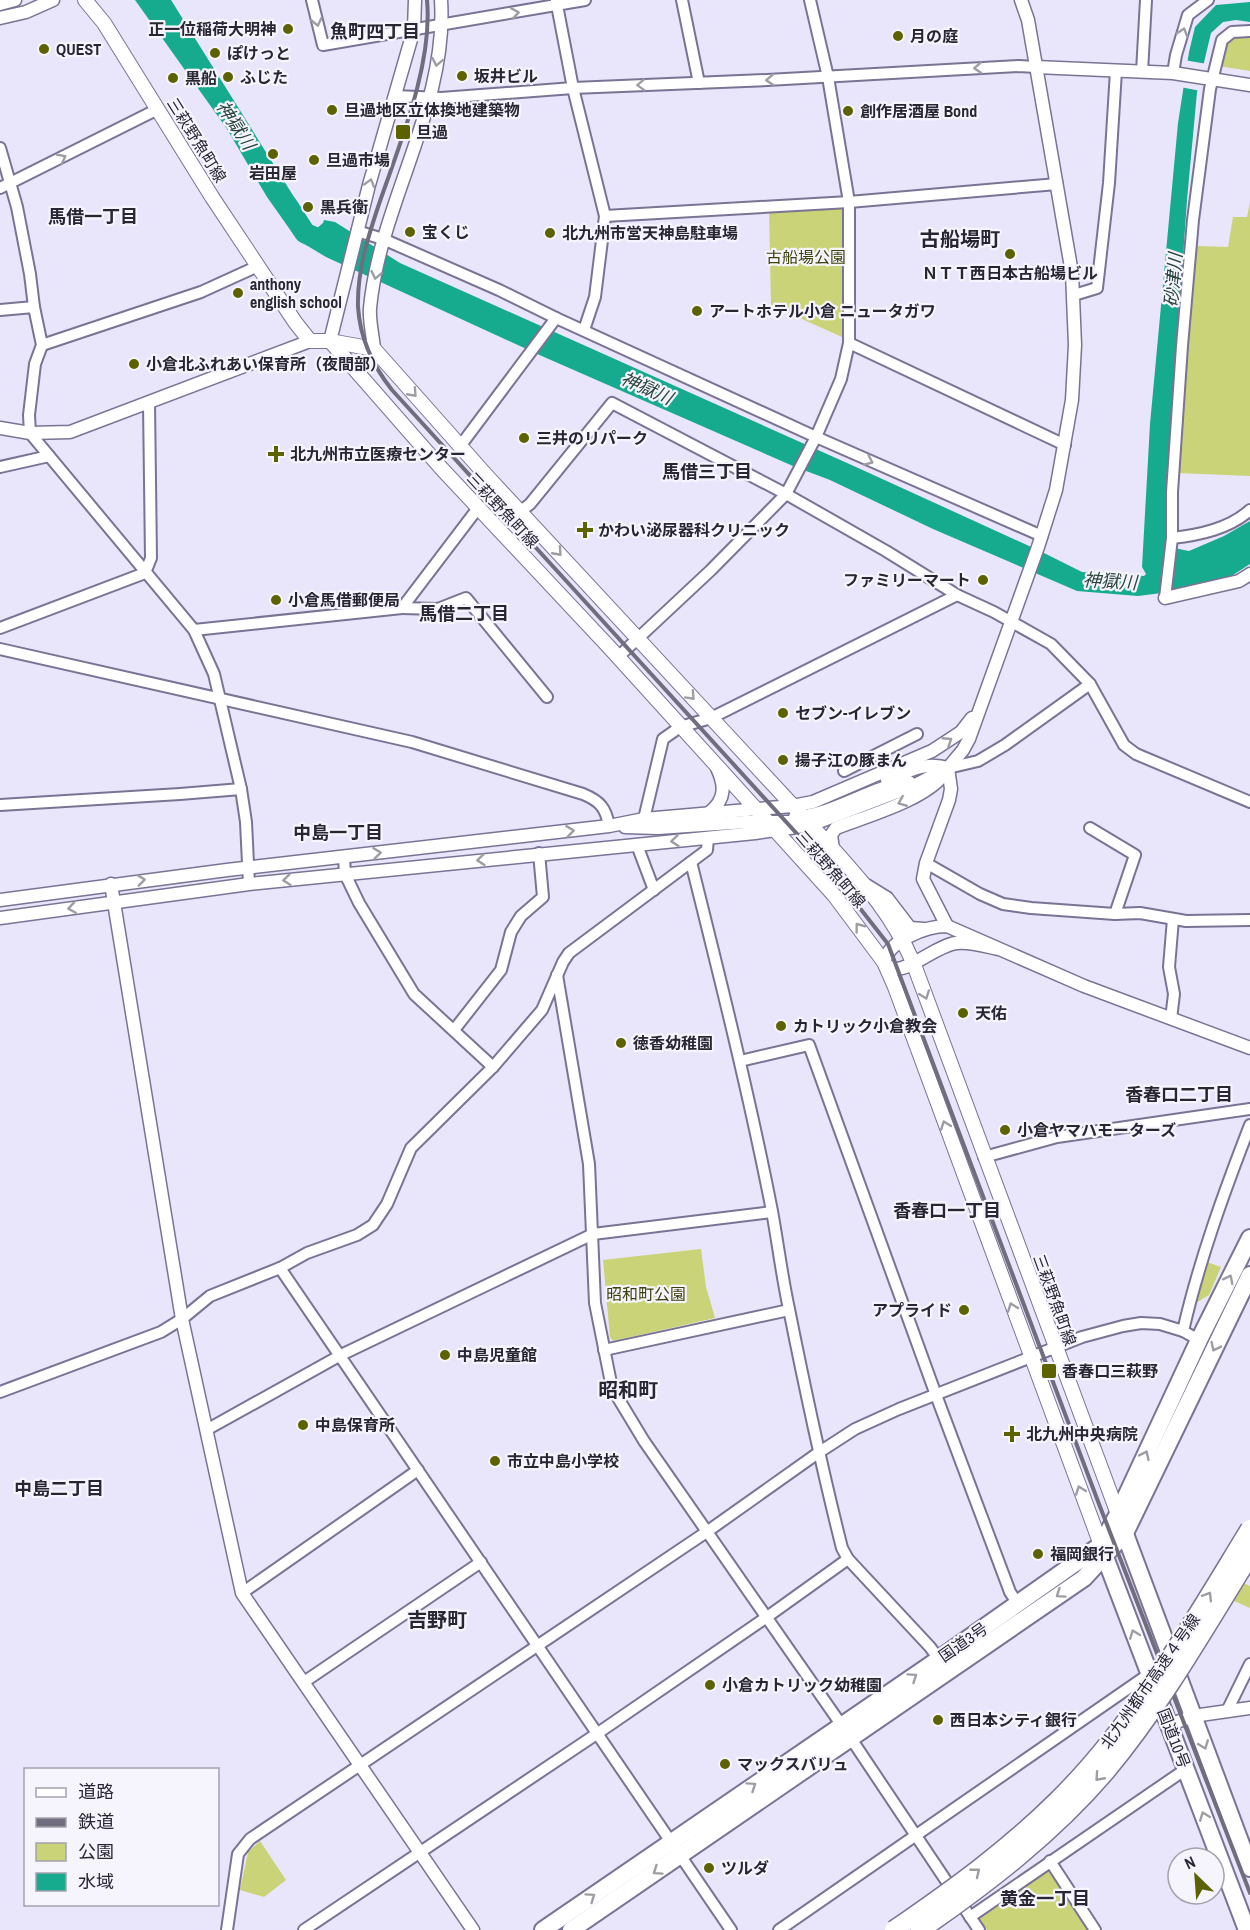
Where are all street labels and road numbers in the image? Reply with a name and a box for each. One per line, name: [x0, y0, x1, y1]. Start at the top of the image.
street label: 三萩野魚町線: [162, 93, 232, 187]
street label: 三萩野魚町線: [462, 467, 544, 553]
street label: 三萩野魚町線: [791, 826, 871, 912]
street label: 三萩野魚町線: [1028, 1251, 1082, 1349]
street label: 北九州都市高速４号線: [1095, 1609, 1205, 1753]
street label: 国道3号: [934, 1617, 992, 1667]
street label: 国道10号: [1153, 1705, 1195, 1771]

